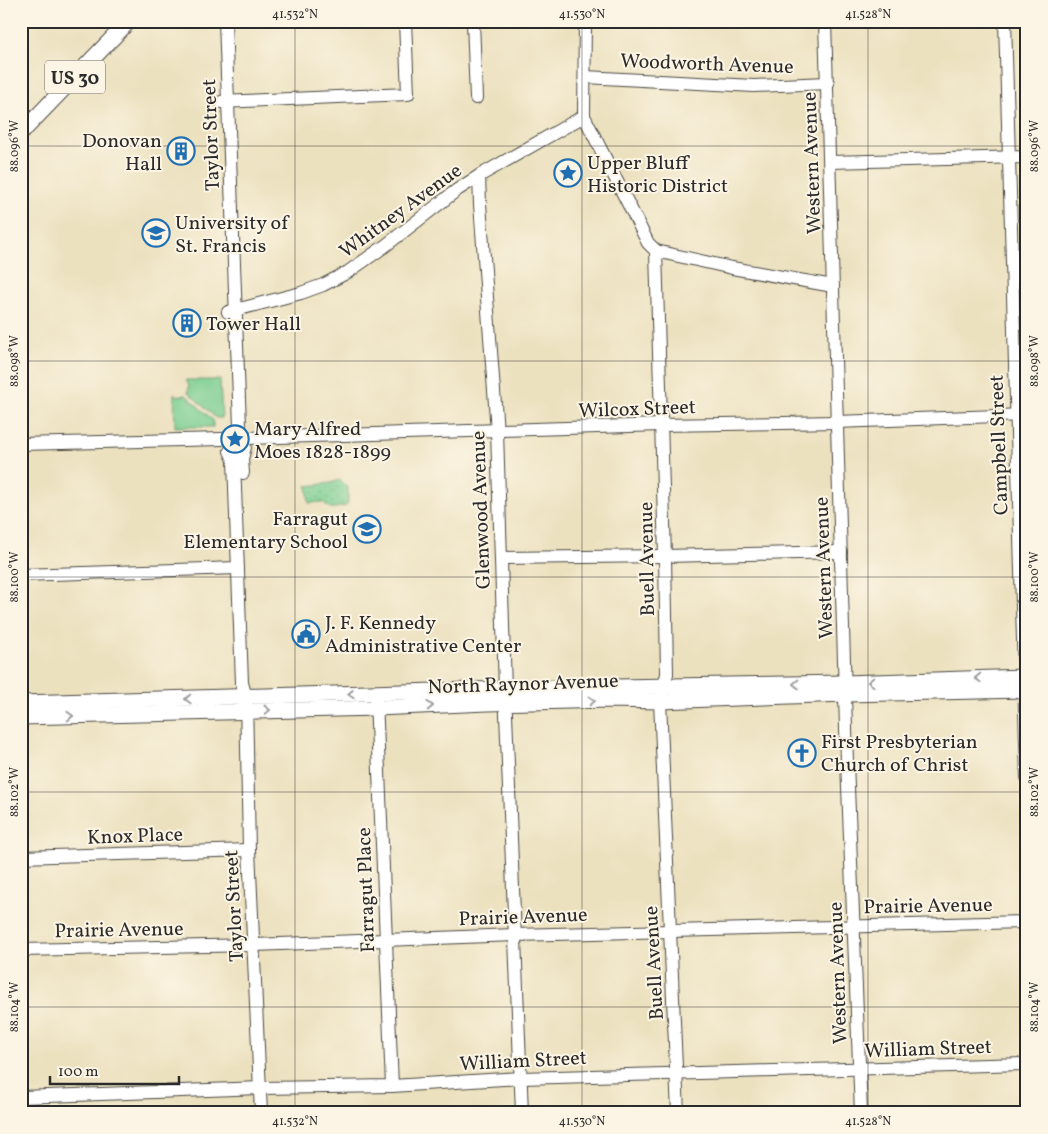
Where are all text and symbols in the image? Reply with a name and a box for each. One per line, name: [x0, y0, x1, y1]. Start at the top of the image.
text: 41.532°N: [272, 7, 318, 23]
text: 41.530°N: [559, 7, 605, 23]
text: 41.528°N: [845, 7, 891, 23]
street label: Woodworth Avenue: [620, 48, 794, 82]
road number: US 30: [45, 61, 105, 94]
street label: Taylor Street: [196, 78, 228, 191]
street label: Western Avenue: [797, 91, 829, 235]
text: 88.096°W: [7, 120, 23, 172]
text: 88.096°W: [1027, 120, 1043, 172]
place label: Donovan Hall: [82, 128, 162, 179]
building icon: Donovan Hall: [166, 136, 196, 166]
place label: Upper Bluff Historic District: [587, 150, 728, 201]
street label: Whitney Avenue: [334, 157, 468, 266]
place icon: Upper Bluff Historic District: [553, 158, 583, 188]
place label: University of St. Francis: [175, 210, 290, 261]
school or university icon: University of St. Francis: [141, 218, 171, 248]
building icon: Tower Hall: [172, 308, 202, 338]
place label: Tower Hall: [206, 311, 301, 339]
text: 88.098°W: [7, 335, 23, 387]
text: 88.098°W: [1027, 335, 1043, 387]
street label: Campbell Street: [984, 374, 1016, 516]
street label: Wilcox Street: [578, 394, 696, 426]
place label: Mary Alfred Moes 1828-1899: [254, 416, 391, 467]
place icon: Mary Alfred Moes 1828-1899: [220, 424, 250, 454]
street label: Glenwood Avenue: [465, 430, 499, 590]
street label: Western Avenue: [809, 496, 841, 640]
street label: Buell Avenue: [633, 501, 663, 617]
place label: Farragut Elementary School: [183, 506, 348, 557]
school or university icon: Farragut Elementary School: [352, 514, 382, 544]
text: 88.100°W: [7, 551, 23, 603]
text: 88.100°W: [1027, 551, 1043, 603]
place label: J. F. Kennedy Administrative Center: [325, 610, 521, 661]
public building icon: J. F. Kennedy Administrative Center: [291, 619, 321, 649]
street label: North Raynor Avenue: [427, 668, 619, 702]
one-way arrow: [974, 673, 982, 684]
one-way arrow: [867, 677, 875, 688]
one-way arrow: [792, 679, 800, 689]
one-way arrow: [347, 689, 354, 699]
one-way arrow: [184, 693, 192, 704]
one-way arrow: [589, 696, 597, 706]
one-way arrow: [426, 700, 434, 711]
one-way arrow: [264, 705, 272, 716]
one-way arrow: [66, 711, 74, 721]
place label: First Presbyterian Church of Christ: [821, 729, 978, 780]
church icon: First Presbyterian Church of Christ: [787, 738, 817, 768]
text: 88.102°W: [7, 767, 23, 817]
text: 88.102°W: [1027, 767, 1043, 817]
street label: Knox Place: [87, 821, 184, 853]
street label: Farragut Place: [351, 827, 383, 953]
street label: Taylor Street: [218, 849, 252, 963]
street label: Prairie Avenue: [863, 892, 993, 922]
street label: Western Avenue: [823, 901, 855, 1045]
street label: Prairie Avenue: [458, 902, 588, 934]
street label: Buell Avenue: [638, 905, 672, 1021]
street label: Prairie Avenue: [54, 916, 184, 946]
text: 88.104°W: [7, 982, 23, 1032]
text: 88.104°W: [1027, 982, 1043, 1032]
street label: William Street: [864, 1034, 992, 1066]
street label: William Street: [459, 1045, 588, 1079]
scale bar: [50, 1054, 179, 1086]
text: 100 m: [58, 1062, 98, 1083]
text: 41.532°N: [272, 1114, 318, 1130]
text: 41.530°N: [559, 1114, 605, 1130]
text: 41.528°N: [845, 1114, 891, 1130]

